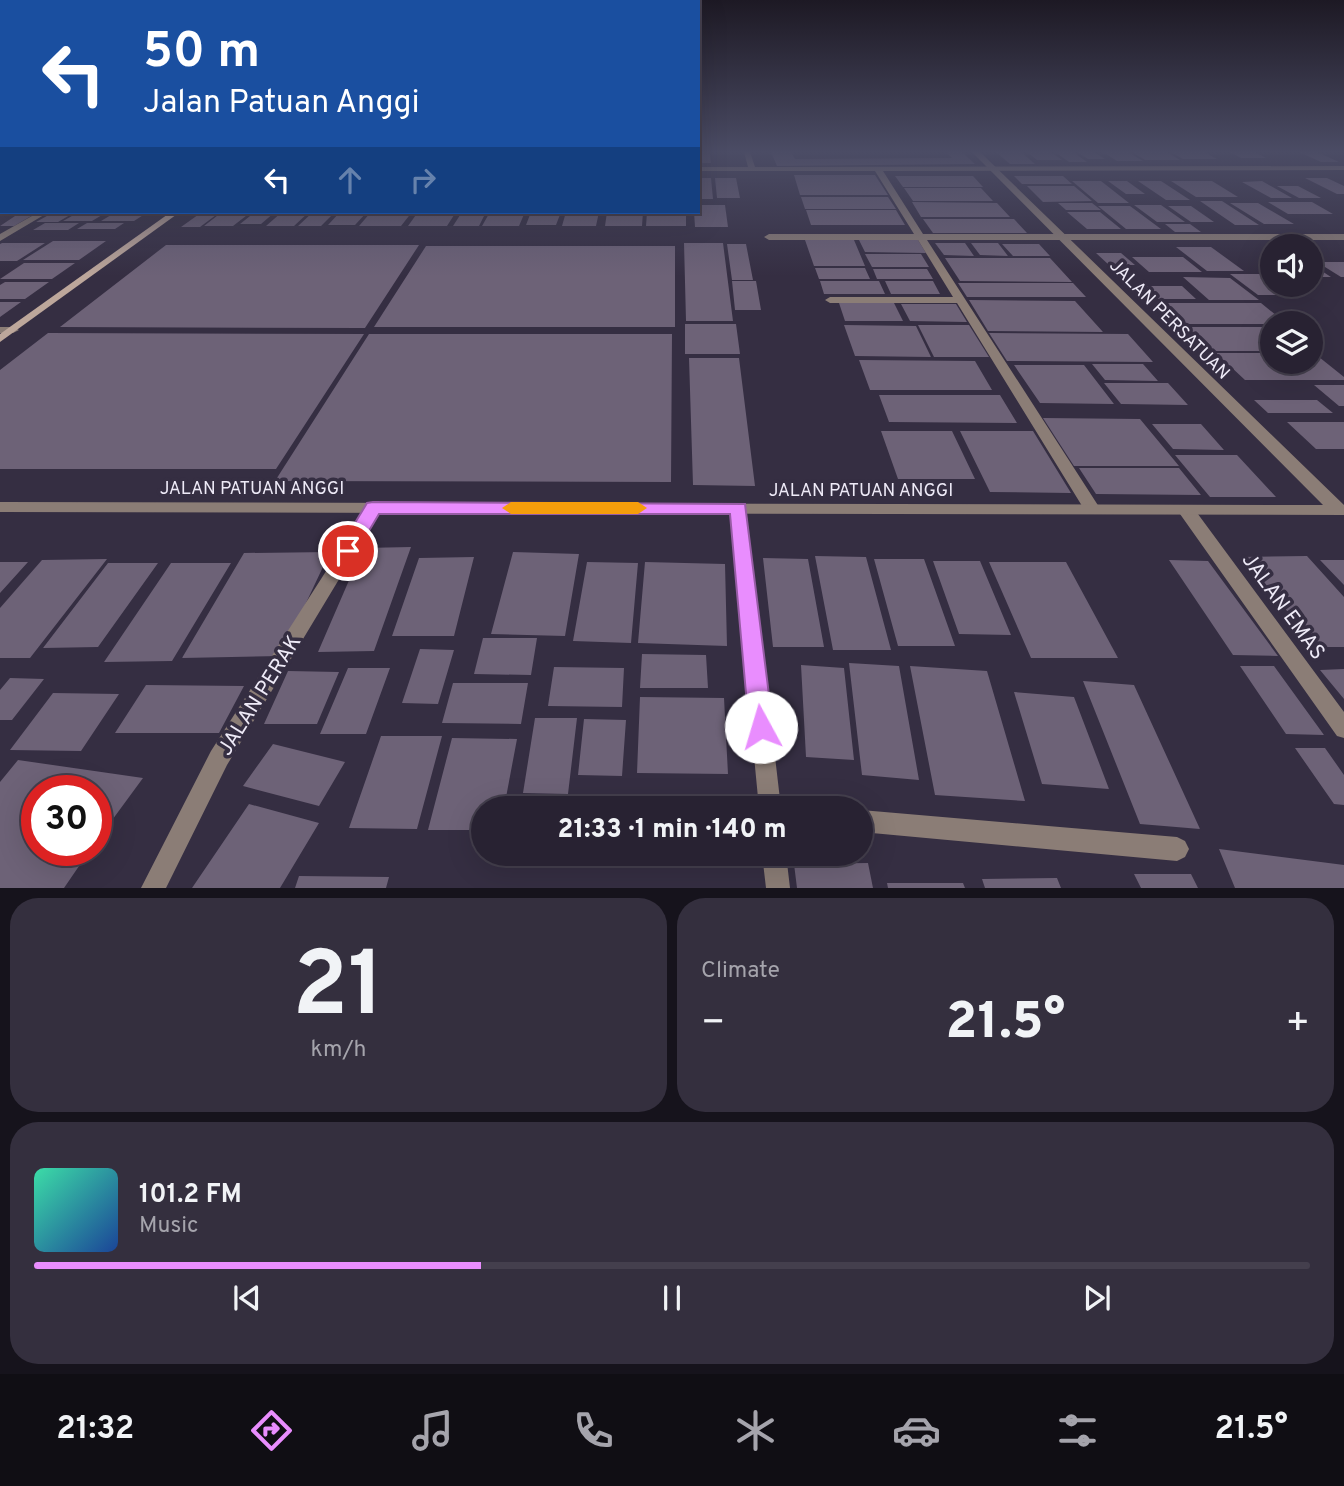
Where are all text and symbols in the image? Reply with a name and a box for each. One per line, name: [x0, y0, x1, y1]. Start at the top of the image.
text: 50 m: [143, 23, 260, 85]
icon: left: [28, 28, 119, 119]
text: Jalan Patuan Anggi: [143, 84, 420, 124]
icon: left: [258, 161, 296, 199]
icon: ahead: [331, 161, 369, 199]
icon: right: [404, 161, 442, 199]
map controls: [1260, 234, 1323, 374]
button: sound: [1260, 234, 1323, 297]
street label: JALAN PERSATUAN: [1104, 255, 1234, 385]
button: layers: [1260, 311, 1323, 374]
street label: JALAN PATUAN ANGGI: [160, 478, 344, 501]
street label: JALAN PATUAN ANGGI: [769, 480, 953, 503]
pin: [318, 521, 378, 581]
icon: arrive: [329, 532, 367, 570]
street label: JALAN EMAS: [1235, 548, 1331, 666]
street label: JALAN PERAK: [213, 631, 308, 761]
position arrow: [724, 690, 798, 764]
speed limit sign: 30: [21, 775, 112, 866]
text: 21:33 · 1 min · 140 m: [558, 814, 786, 847]
text: 21: [292, 933, 385, 1048]
text: Climate: [701, 957, 780, 986]
text: 21.5°: [946, 991, 1065, 1057]
text: −: [701, 1000, 726, 1049]
text: +: [1285, 1000, 1310, 1049]
text: km/h: [311, 1036, 366, 1065]
text: 101.2 FM: [139, 1179, 242, 1212]
text: Music: [139, 1212, 199, 1241]
icon: previous: [228, 1279, 266, 1317]
icon: pause: [653, 1279, 691, 1317]
icon: next: [1078, 1279, 1116, 1317]
icon: directions: [247, 1406, 296, 1455]
icon: music: [408, 1406, 457, 1455]
icon: phone: [569, 1406, 618, 1455]
icon: climate: [731, 1406, 780, 1455]
icon: car: [892, 1406, 941, 1455]
icon: filters: [1053, 1406, 1102, 1455]
text: 21:32: [56, 1410, 134, 1450]
text: 21.5°: [1215, 1410, 1288, 1450]

